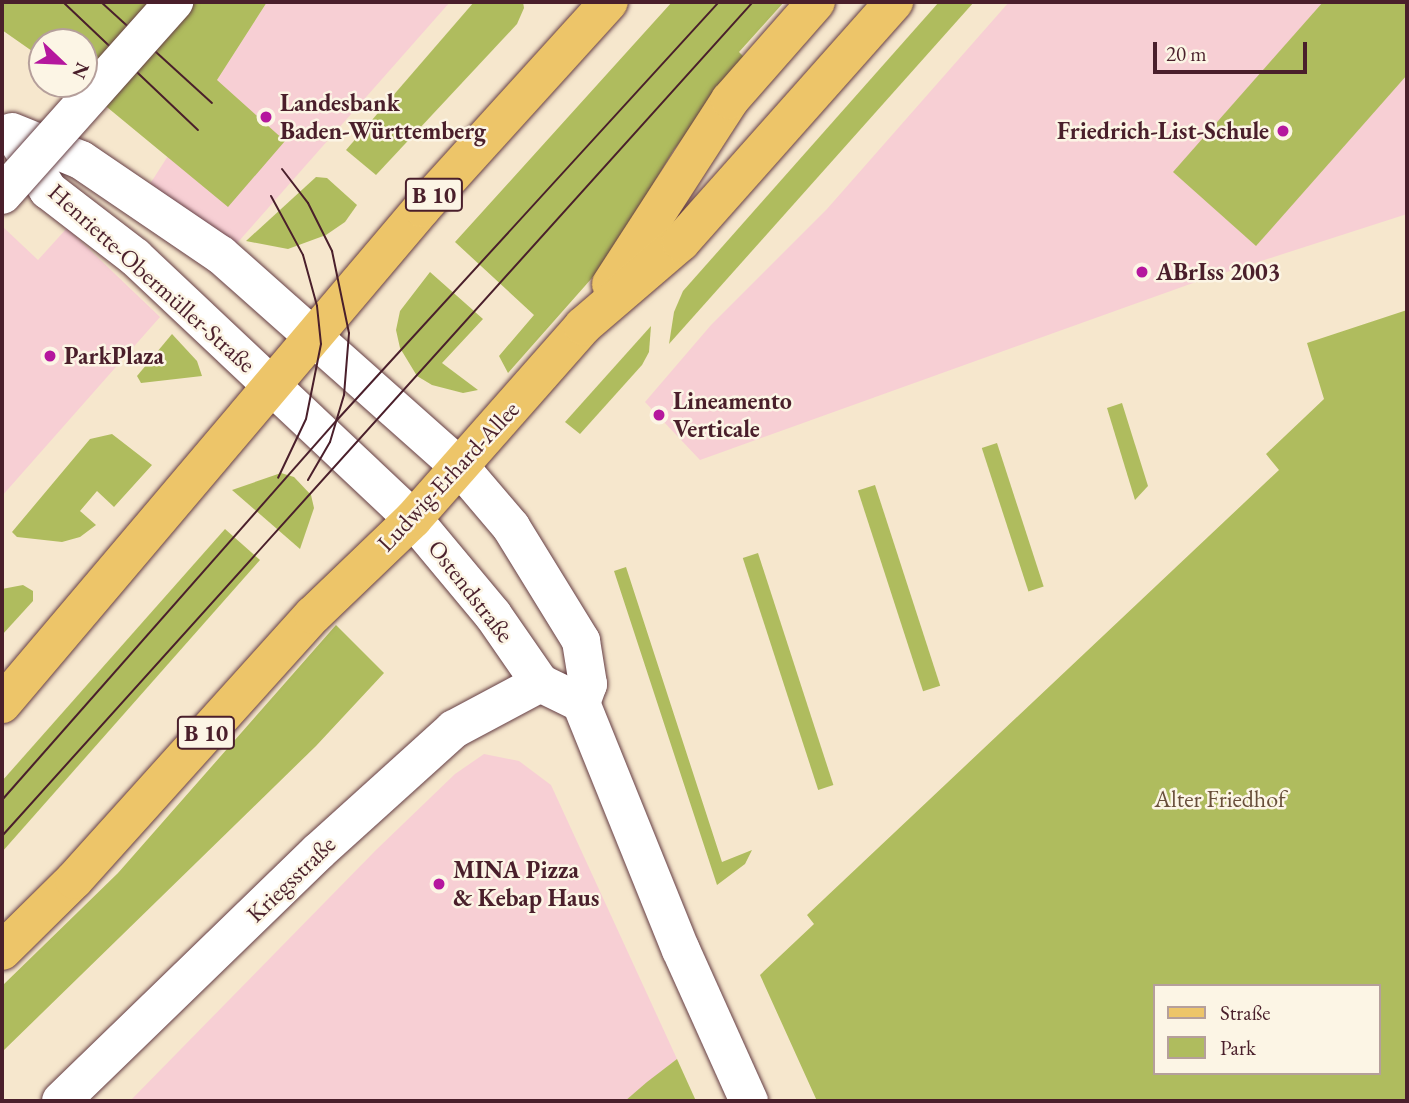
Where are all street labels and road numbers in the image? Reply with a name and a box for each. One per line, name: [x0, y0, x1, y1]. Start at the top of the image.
road number: B 10: [404, 176, 464, 214]
street label: Henriette-Obermüller-Straße: [43, 178, 261, 378]
street label: Ludwig-Erhard-Allee: [371, 395, 525, 557]
street label: Ostendstraße: [422, 534, 520, 648]
road number: B 10: [176, 713, 236, 752]
street label: Kriegsstraße: [241, 830, 341, 928]

